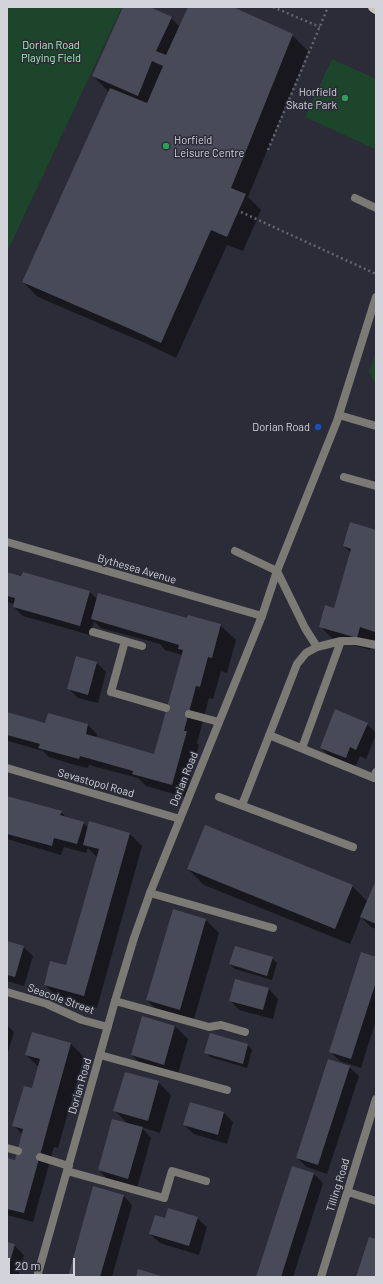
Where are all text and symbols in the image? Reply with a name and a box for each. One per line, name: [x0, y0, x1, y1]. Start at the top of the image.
park label: Dorian Road Playing Field: [21, 38, 81, 64]
place label: Horfield Skate Park: [286, 85, 337, 111]
marker: Horfield Skate Park: [340, 93, 350, 103]
place label: Horfield Leisure Centre: [174, 133, 244, 159]
marker: Horfield Leisure Centre: [161, 141, 171, 151]
place label: Dorian Road: [252, 420, 310, 434]
marker: Dorian Road: [313, 422, 323, 432]
street label: Bythesea Avenue: [96, 551, 178, 587]
street label: Dorian Road: [167, 750, 201, 808]
street label: Sevastopol Road: [56, 766, 136, 800]
street label: Seacole Street: [26, 981, 96, 1017]
street label: Dorian Road: [66, 1056, 94, 1116]
street label: Tilling Road: [324, 1157, 352, 1213]
scale bar: [10, 1250, 77, 1276]
text: 20 m: [15, 1258, 41, 1272]

